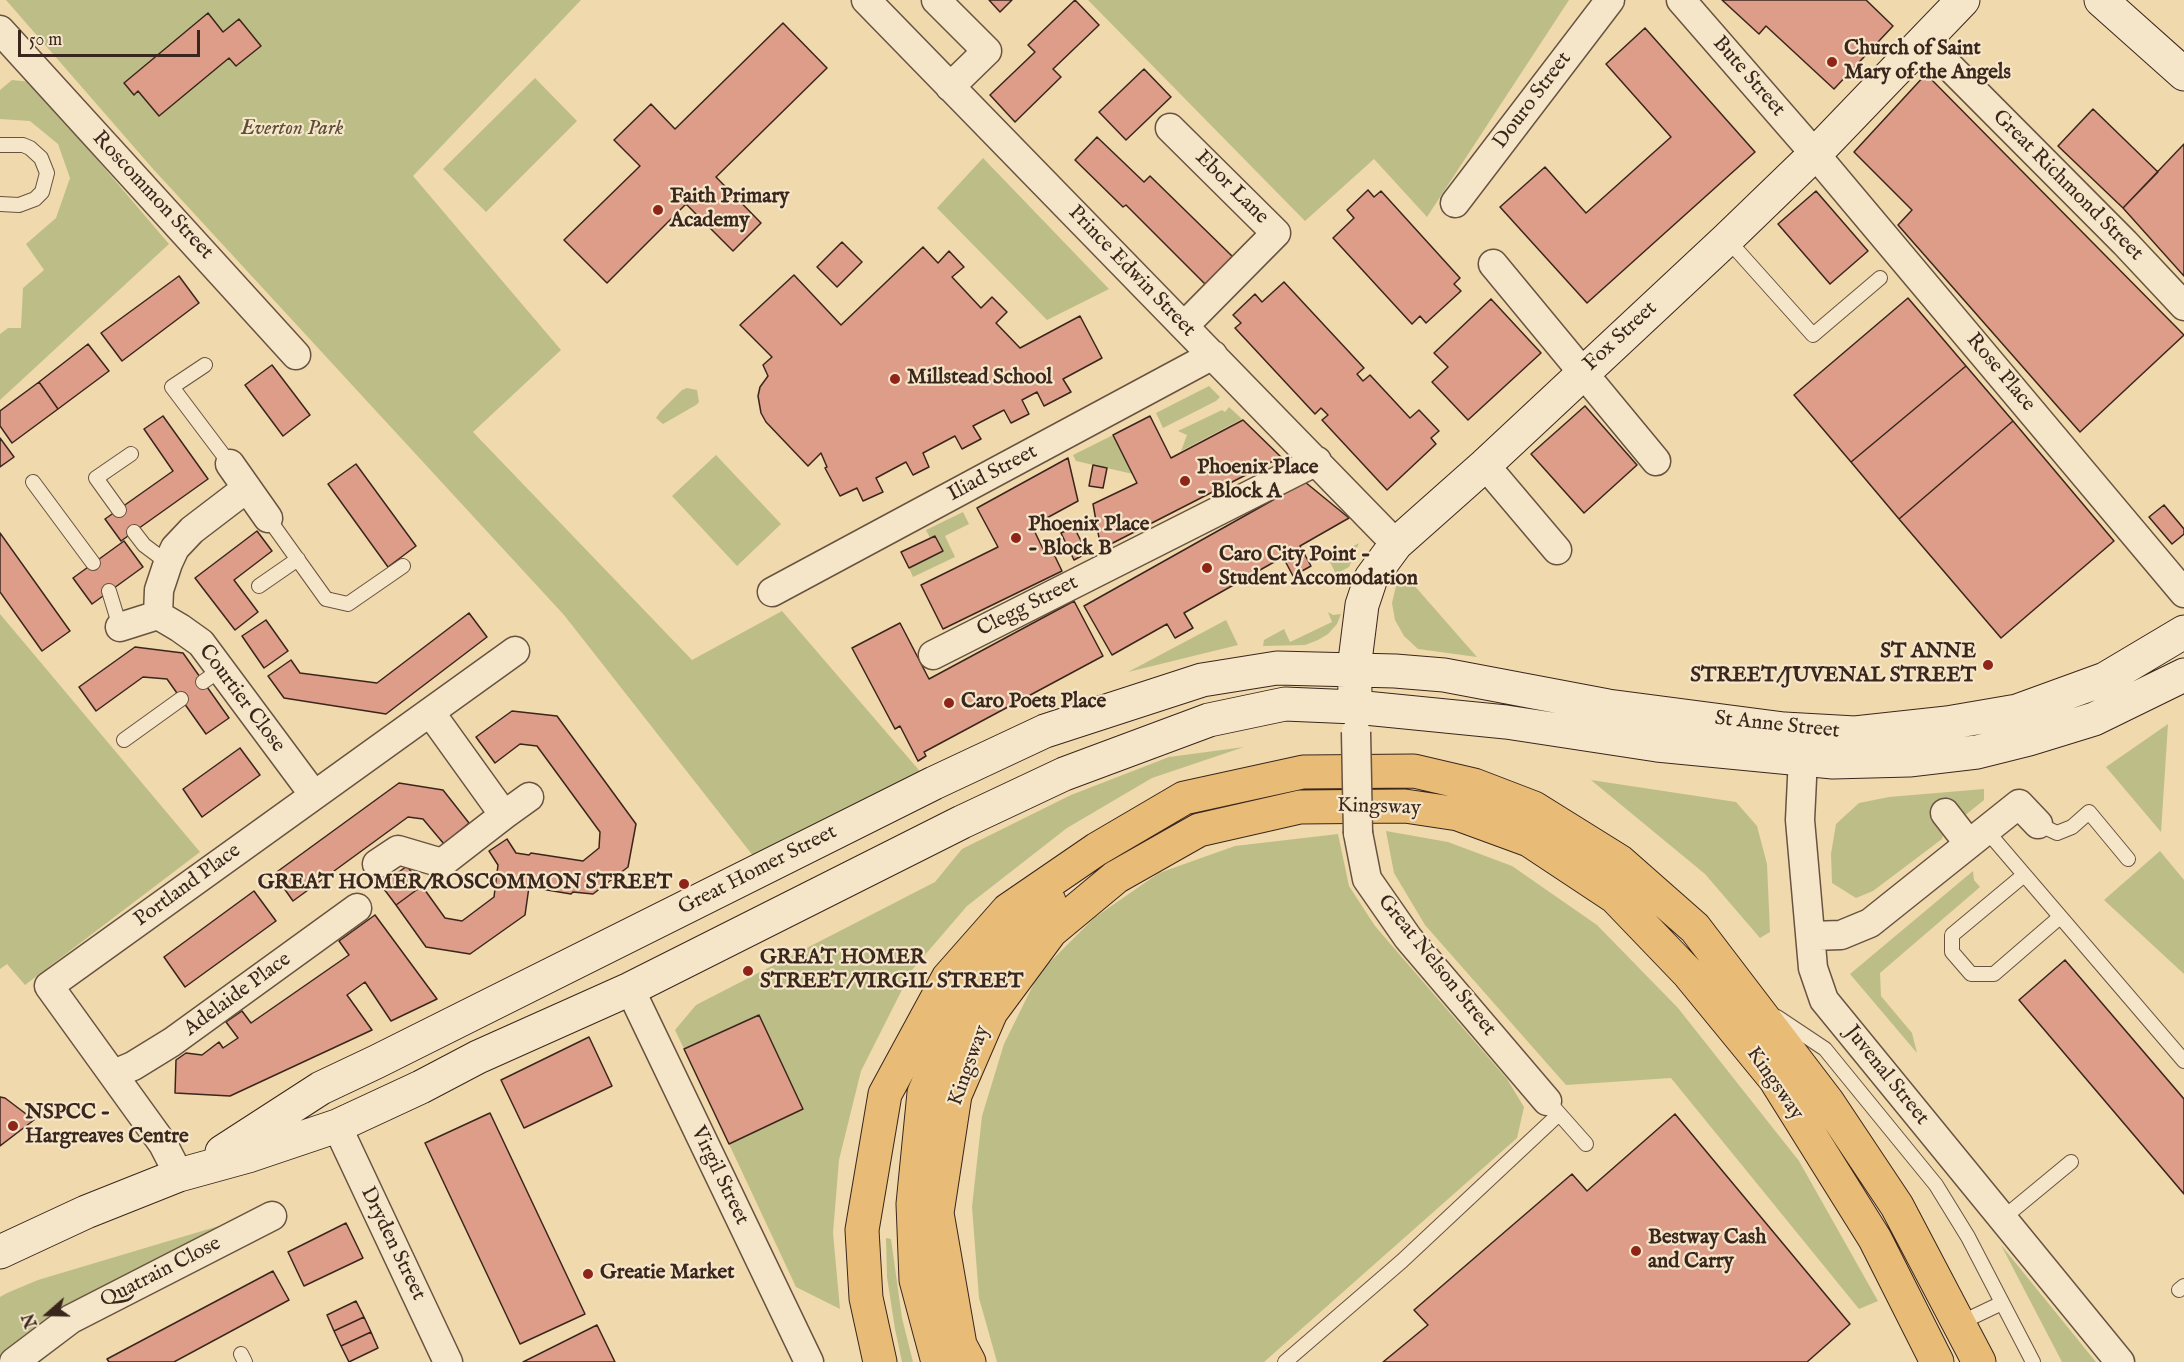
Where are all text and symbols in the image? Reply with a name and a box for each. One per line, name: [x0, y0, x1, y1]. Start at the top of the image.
scale bar: [21, 18, 202, 56]
text: 50 m: [29, 29, 62, 52]
street label: Bute Street: [1706, 32, 1790, 122]
place label: Church of Saint Mary of the Angels: [1844, 37, 2011, 87]
street label: Douro Street: [1488, 48, 1578, 154]
marker: Church of Saint Mary of the Angels: [1825, 55, 1839, 69]
street label: Great Richmond Street: [1986, 105, 2148, 267]
park label: Everton Park: [241, 117, 343, 143]
street label: Roscommon Street: [86, 127, 218, 265]
street label: Ebor Lane: [1189, 146, 1273, 230]
place label: Faith Primary Academy: [670, 185, 789, 235]
street label: Prince Edwin Street: [1062, 201, 1200, 343]
marker: Faith Primary Academy: [651, 203, 665, 217]
street label: Fox Street: [1579, 297, 1663, 377]
street label: Rose Place: [1960, 329, 2040, 417]
place label: Millstead School: [907, 366, 1052, 392]
marker: Millstead School: [888, 372, 902, 386]
street label: Iliad Street: [944, 440, 1042, 508]
place label: Phoenix Place - Block A: [1197, 456, 1318, 506]
marker: Phoenix Place - Block A: [1178, 474, 1192, 488]
place label: Phoenix Place - Block B: [1028, 513, 1149, 563]
marker: Phoenix Place - Block B: [1009, 531, 1023, 545]
place label: Caro City Point - Student Accomodation: [1219, 543, 1418, 593]
marker: Caro City Point - Student Accomodation: [1200, 561, 1214, 575]
street label: Clegg Street: [973, 571, 1083, 643]
street label: Courtier Close: [192, 640, 290, 758]
place label: ST ANNE STREET/JUVENAL STREET: [1690, 640, 1976, 690]
marker: ST ANNE STREET/JUVENAL STREET: [1981, 658, 1995, 672]
place label: Caro Poets Place: [961, 690, 1106, 716]
marker: Caro Poets Place: [942, 696, 956, 710]
street label: St Anne Street: [1713, 707, 1841, 745]
street label: Kingsway: [1337, 794, 1421, 822]
street label: Great Homer Street: [675, 820, 841, 922]
street label: Portland Place: [130, 839, 246, 933]
place label: GREAT HOMER/ROSCOMMON STREET: [258, 871, 672, 897]
marker: GREAT HOMER/ROSCOMMON STREET: [677, 877, 691, 891]
street label: Great Nelson Street: [1371, 890, 1501, 1042]
place label: GREAT HOMER STREET/VIRGIL STREET: [760, 946, 1023, 996]
street label: Adelaide Place: [179, 948, 297, 1042]
marker: GREAT HOMER STREET/VIRGIL STREET: [741, 964, 755, 978]
street label: Juvenal Street: [1838, 1021, 1934, 1131]
street label: Kingsway: [944, 1022, 996, 1110]
street label: Kingsway: [1740, 1042, 1808, 1126]
place label: NSPCC - Hargreaves Centre: [25, 1101, 189, 1151]
marker: NSPCC - Hargreaves Centre: [6, 1119, 20, 1133]
street label: Virgil Street: [684, 1123, 754, 1229]
street label: Dryden Street: [354, 1183, 430, 1305]
place label: Bestway Cash and Carry: [1648, 1226, 1766, 1276]
street label: Quatrain Close: [97, 1232, 225, 1314]
marker: Bestway Cash and Carry: [1629, 1244, 1643, 1258]
place label: Greatie Market: [600, 1261, 734, 1287]
marker: Greatie Market: [581, 1267, 595, 1281]
north arrow: [18, 1284, 78, 1344]
text: N: [19, 1310, 43, 1330]

